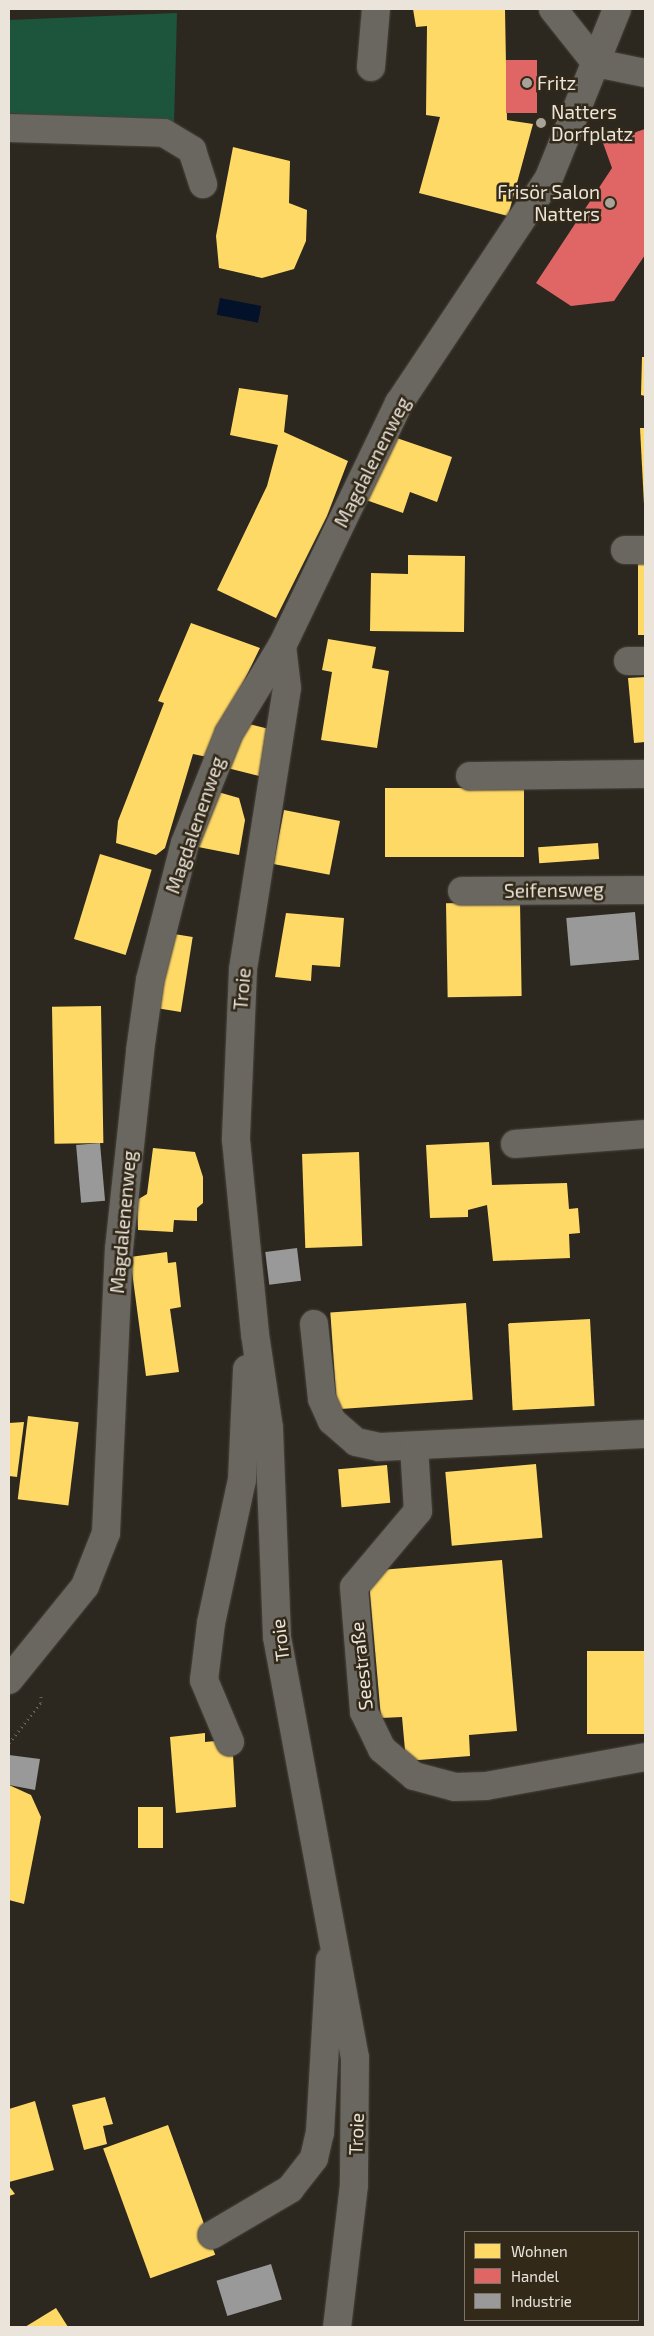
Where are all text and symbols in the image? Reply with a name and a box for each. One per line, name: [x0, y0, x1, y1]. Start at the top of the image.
place label: Fritz: [537, 72, 576, 94]
marker: Fritz: [521, 77, 533, 89]
place label: Natters Dorfplatz: [551, 101, 633, 145]
marker: Natters Dorfplatz: [535, 117, 547, 129]
place label: Frisör Salon Natters: [497, 181, 600, 225]
marker: Frisör Salon Natters: [604, 197, 616, 209]
street label: Magdalenenweg: [329, 393, 415, 531]
street label: Magdalenenweg: [161, 753, 229, 897]
street label: Seifensweg: [504, 878, 604, 902]
street label: Troie: [229, 967, 255, 1011]
street label: Magdalenenweg: [105, 1150, 141, 1294]
street label: Troie: [266, 1618, 294, 1662]
street label: Seestraße: [345, 1621, 377, 1711]
street label: Troie: [344, 2112, 368, 2156]
legend: [464, 2231, 639, 2321]
text: Wohnen: [511, 2242, 568, 2260]
text: Handel: [511, 2267, 559, 2285]
text: Industrie: [511, 2292, 572, 2310]

